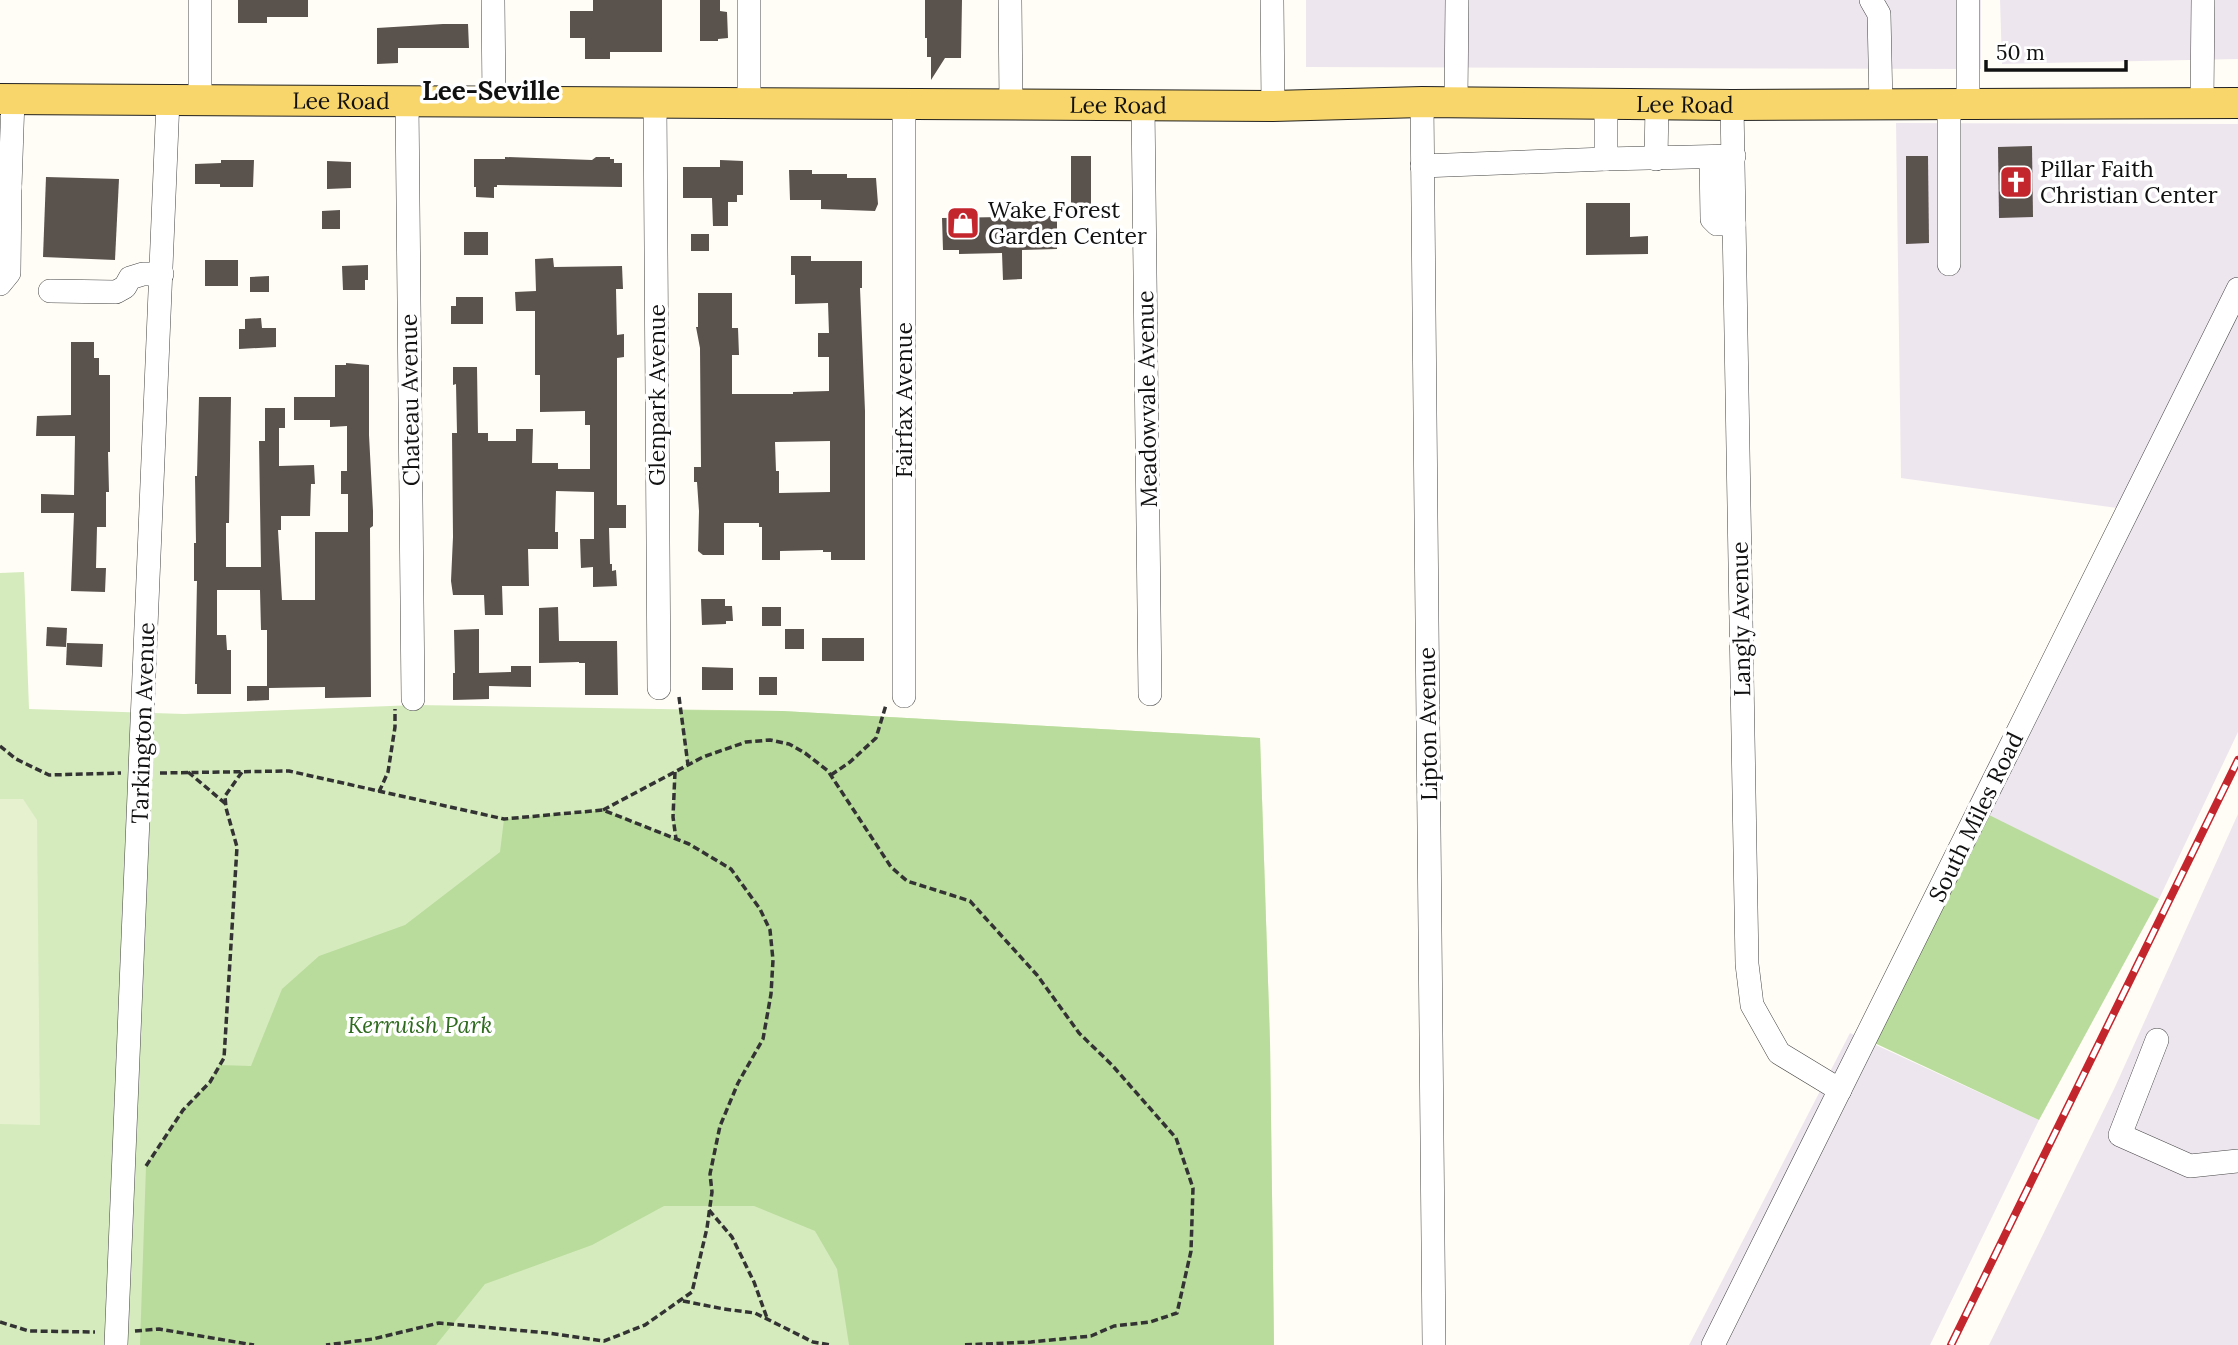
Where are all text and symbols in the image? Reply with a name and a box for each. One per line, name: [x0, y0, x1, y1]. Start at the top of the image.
scale bar: [1986, 28, 2126, 72]
text: 50 m: [1996, 39, 2045, 66]
district label: Lee-Seville: [422, 74, 560, 107]
street label: Lee Road: [292, 86, 390, 115]
street label: Lee Road: [1636, 89, 1734, 119]
street label: Lee Road: [1069, 90, 1167, 119]
place label: Pillar Faith Christian Center: [2040, 154, 2218, 209]
church icon: Pillar Faith Christian Center: [1997, 163, 2035, 201]
place label: Wake Forest Garden Center: [988, 195, 1147, 250]
shop icon: Wake Forest Garden Center: [944, 204, 982, 242]
street label: Meadowvale Avenue: [1130, 290, 1163, 508]
street label: Glenpark Avenue: [642, 304, 671, 486]
street label: Chateau Avenue: [393, 314, 426, 486]
street label: Fairfax Avenue: [889, 322, 918, 478]
street label: Langly Avenue: [1725, 541, 1756, 697]
street label: Tarkington Avenue: [124, 622, 161, 824]
street label: Lipton Avenue: [1412, 647, 1443, 801]
street label: South Miles Road: [1922, 727, 2029, 906]
park label: Kerruish Park: [347, 1010, 493, 1039]

